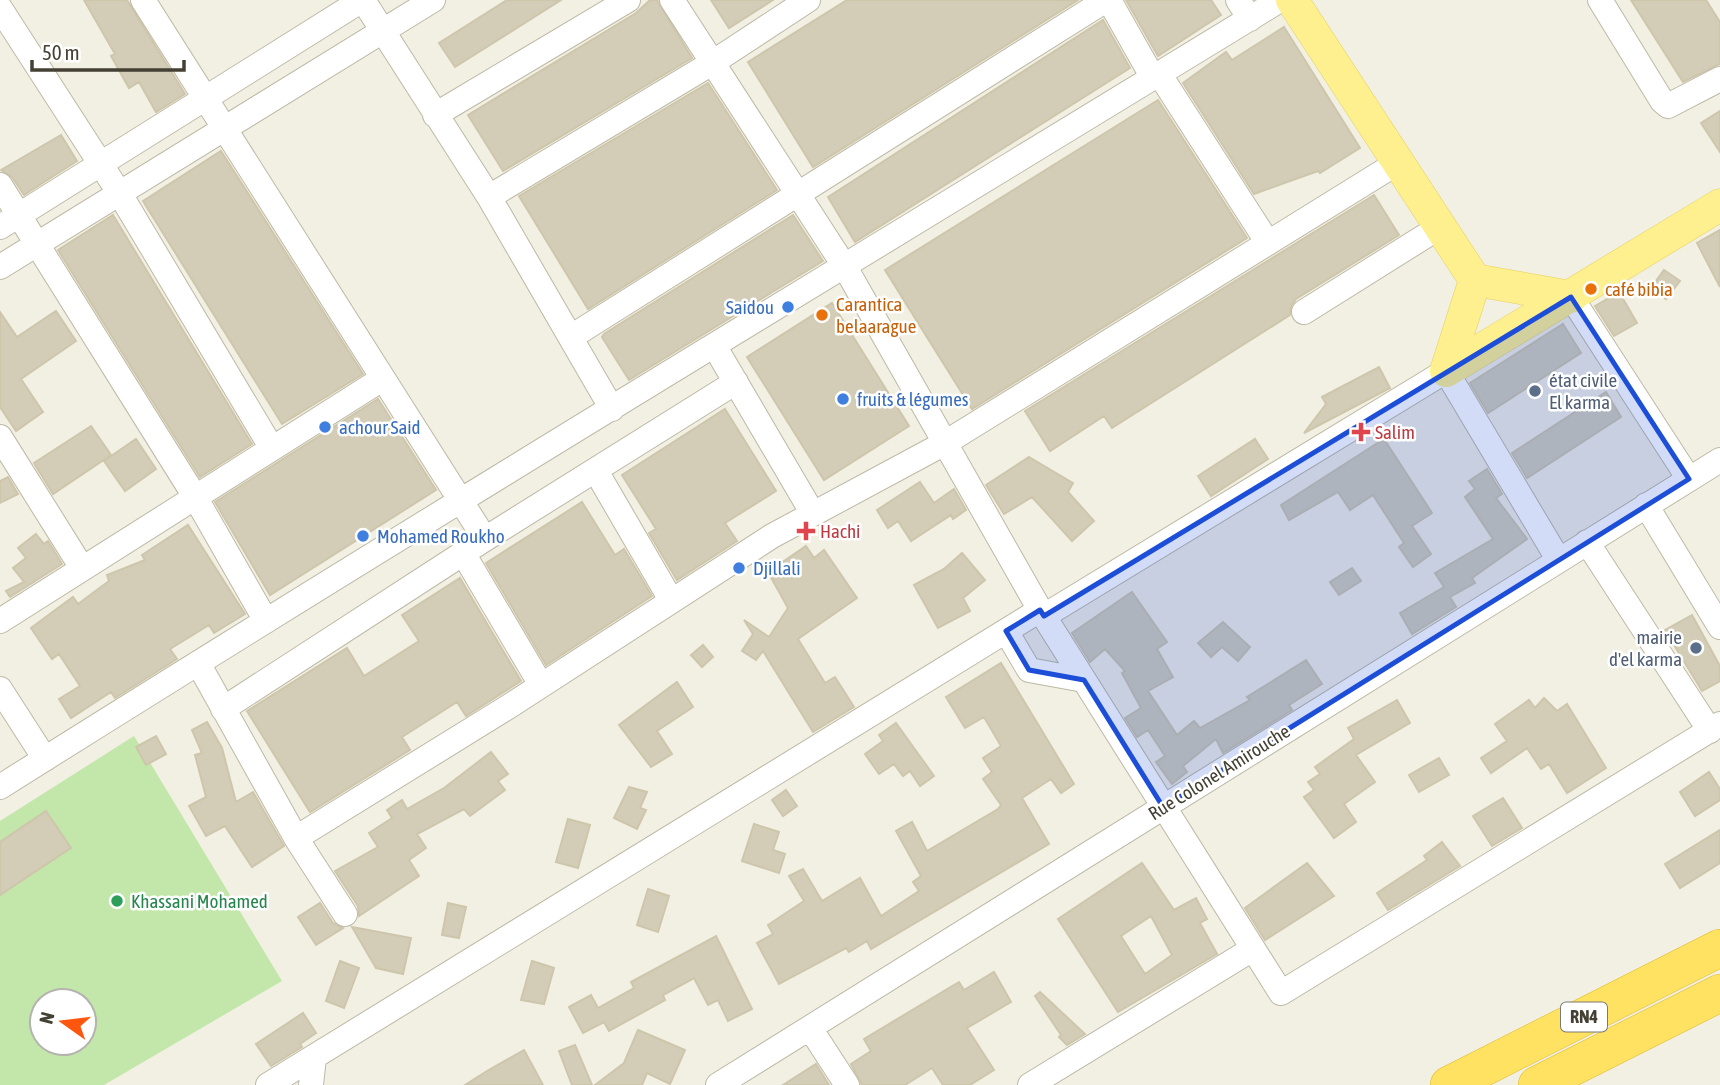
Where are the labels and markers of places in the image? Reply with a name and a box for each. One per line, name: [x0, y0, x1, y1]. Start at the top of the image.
place label: café bibia: [1605, 278, 1673, 300]
marker: café bibia: [1583, 281, 1599, 297]
place label: Carantica belaarague: [836, 293, 916, 337]
place label: Saidou: [726, 296, 774, 318]
marker: Saidou: [780, 299, 796, 315]
marker: Carantica belaarague: [814, 307, 830, 323]
place label: état civile El karma: [1549, 369, 1617, 413]
marker: état civile El karma: [1527, 383, 1543, 399]
place label: fruits & légumes: [857, 388, 969, 410]
marker: fruits & légumes: [835, 391, 851, 407]
place label: achour Said: [339, 416, 421, 438]
marker: achour Said: [317, 419, 333, 435]
place label: Salim: [1375, 421, 1415, 443]
marker: Salim: [1353, 424, 1369, 440]
place label: Hachi: [820, 520, 861, 542]
marker: Hachi: [798, 523, 814, 539]
place label: Mohamed Roukho: [377, 525, 505, 547]
marker: Mohamed Roukho: [355, 528, 371, 544]
place label: Djillali: [753, 557, 801, 579]
marker: Djillali: [731, 560, 747, 576]
place label: mairie d'el karma: [1609, 626, 1682, 670]
marker: mairie d'el karma: [1688, 640, 1704, 656]
place label: Khassani Mohamed: [131, 890, 268, 912]
marker: Khassani Mohamed: [109, 893, 125, 909]

